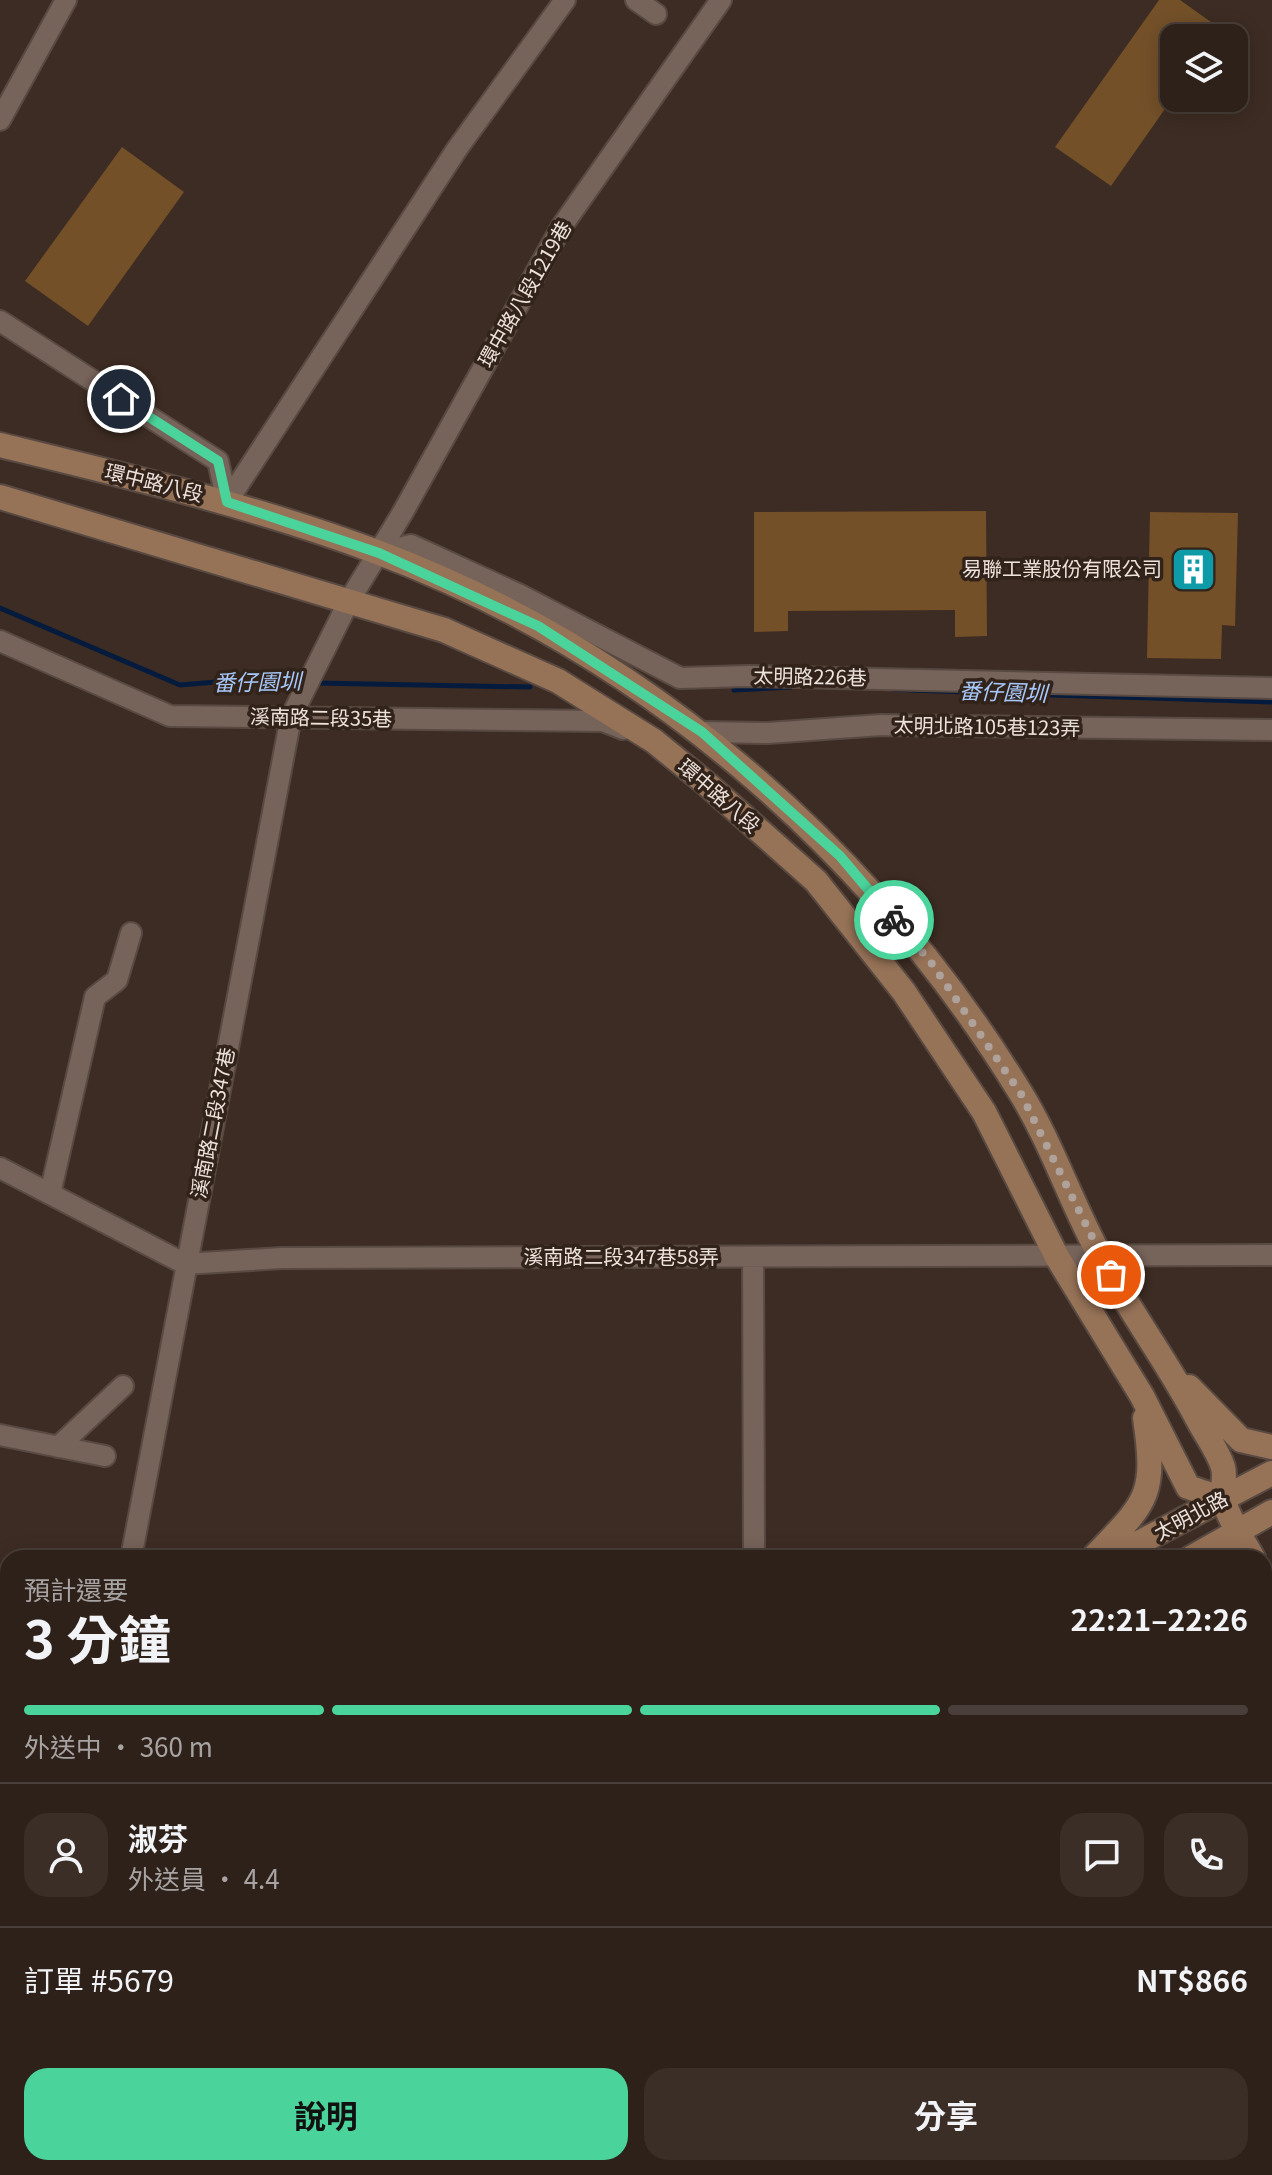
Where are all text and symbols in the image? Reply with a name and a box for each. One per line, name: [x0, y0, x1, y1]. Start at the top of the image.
map controls: [1160, 24, 1248, 112]
button: layers: [1160, 24, 1248, 112]
street label: 環中路八段1219巷: [470, 215, 577, 372]
pin: [87, 365, 155, 433]
icon: home: [99, 377, 143, 421]
street label: 環中路八段: [102, 455, 206, 508]
building icon: 易聯工業股份有限公司: [1169, 545, 1217, 593]
place label: 易聯工業股份有限公司: [962, 553, 1162, 582]
street label: 太明路226巷: [753, 660, 867, 691]
water label: 番仔園圳: [213, 663, 304, 697]
water label: 番仔園圳: [959, 672, 1051, 708]
street label: 溪南路二段35巷: [250, 701, 392, 732]
street label: 太明北路105巷123弄: [893, 709, 1081, 742]
street label: 環中路八段: [673, 751, 767, 839]
courier: [854, 880, 934, 960]
icon: bike: [872, 898, 916, 942]
street label: 溪南路二段347巷: [183, 1045, 240, 1201]
street label: 溪南路二段347巷58弄: [523, 1241, 719, 1270]
pin: [1077, 1241, 1145, 1309]
icon: bag: [1089, 1253, 1133, 1297]
street label: 太明北路: [1148, 1483, 1232, 1546]
text: 預計還要: [24, 1570, 128, 1607]
text: 22:21–22:26: [1071, 1596, 1248, 1640]
text: 3 分鐘: [24, 1599, 170, 1674]
text: 外送中 · 360 m: [24, 1727, 213, 1764]
button: person: [24, 1813, 108, 1897]
button: chat: [1060, 1813, 1144, 1897]
button: phone: [1164, 1813, 1248, 1897]
text: 淑芬: [128, 1815, 188, 1859]
text: 外送員 · 4.4: [128, 1859, 280, 1896]
text: 訂單 #5679: [24, 1957, 174, 2001]
text: NT$866: [1136, 1957, 1248, 2001]
button: 說明: [24, 2068, 628, 2160]
button: 分享: [644, 2068, 1248, 2160]

